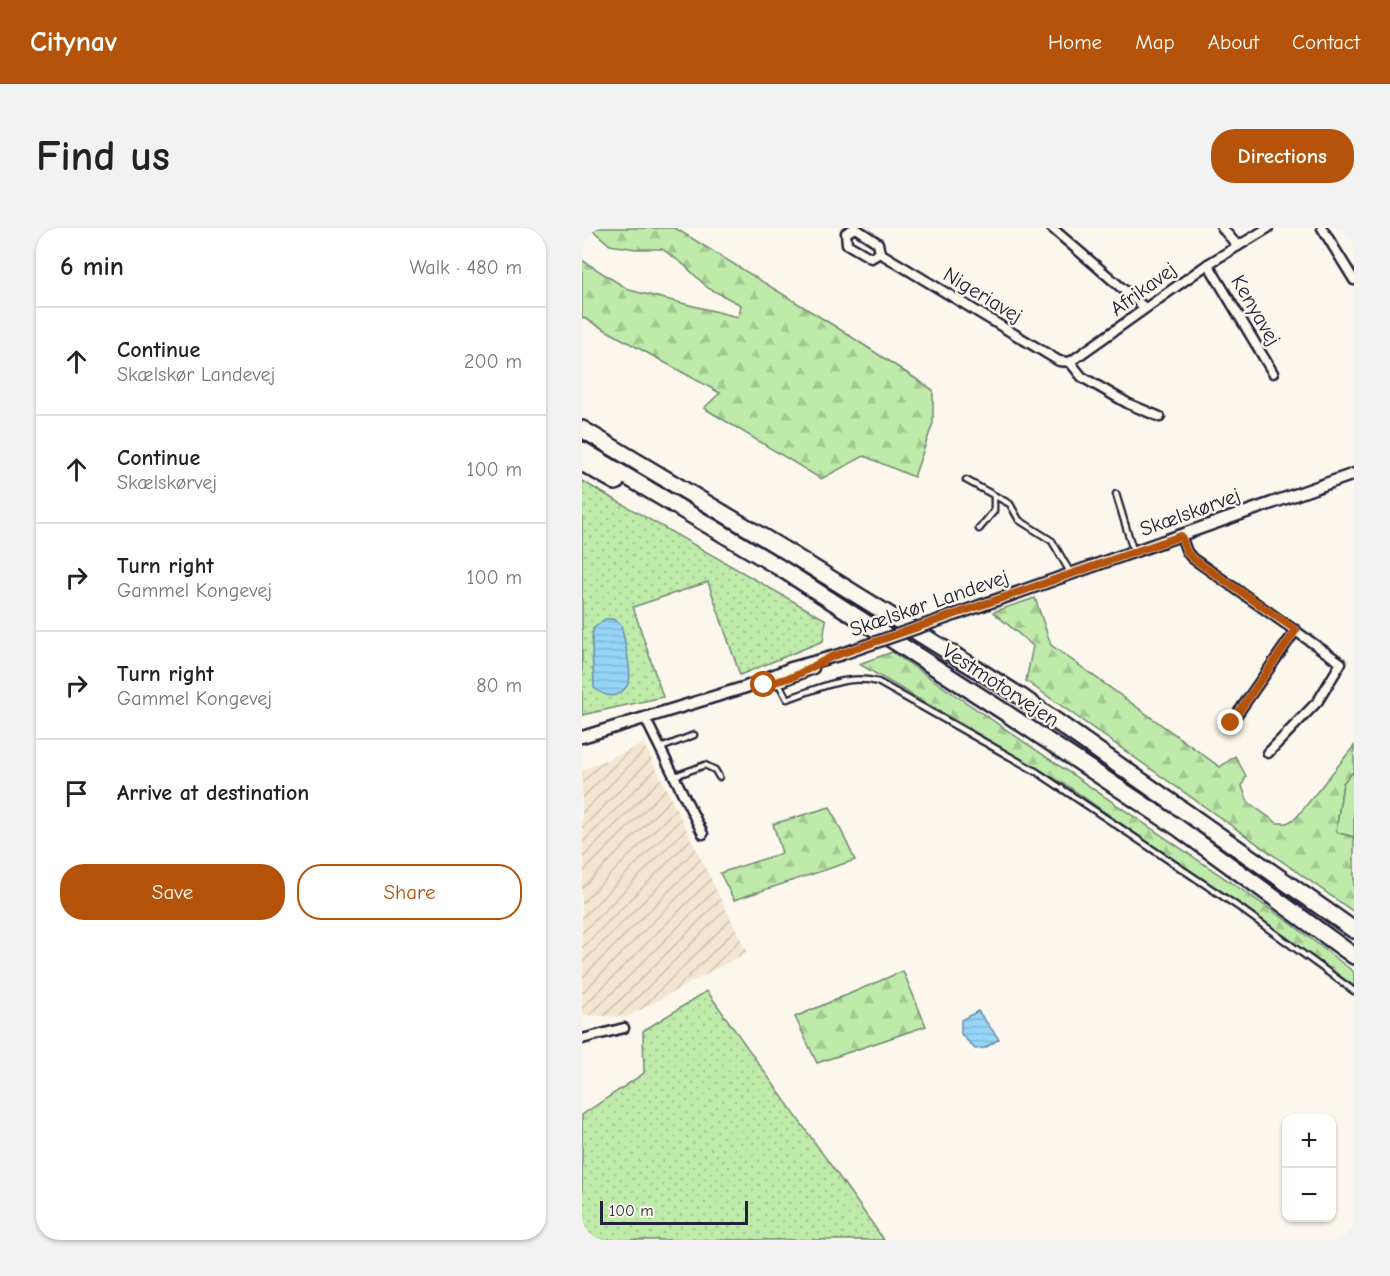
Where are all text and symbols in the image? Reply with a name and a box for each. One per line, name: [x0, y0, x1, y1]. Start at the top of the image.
text: Citynav: [30, 26, 117, 58]
text: Home: [1048, 30, 1102, 54]
text: Map: [1135, 30, 1175, 54]
text: About: [1208, 30, 1259, 54]
text: Contact: [1292, 30, 1360, 54]
button: Directions: [1211, 129, 1354, 183]
text: Find us: [36, 132, 170, 181]
text: 6 min: [60, 252, 124, 282]
text: Walk · 480 m: [409, 256, 522, 279]
street label: Afrikavej: [1105, 257, 1181, 321]
street label: Nigeriavej: [939, 262, 1027, 328]
street label: Kenyavej: [1226, 270, 1286, 350]
text: Continue: [117, 337, 200, 363]
icon: ahead: [60, 345, 93, 378]
text: 200 m: [464, 350, 522, 373]
text: Skælskør Landevej: [117, 363, 275, 386]
text: Continue: [117, 445, 200, 471]
icon: ahead: [60, 453, 93, 486]
text: 100 m: [467, 458, 522, 481]
text: Skælskørvej: [117, 471, 217, 494]
street label: Skælskørvej: [1137, 483, 1243, 541]
text: Turn right: [117, 553, 214, 579]
icon: right: [60, 561, 93, 594]
street label: Skælskør Landevej: [847, 565, 1011, 641]
text: 100 m: [467, 566, 522, 589]
text: Gammel Kongevej: [117, 579, 272, 602]
street label: Vestmotorvejen: [938, 638, 1064, 732]
text: Turn right: [117, 661, 214, 687]
icon: right: [60, 669, 93, 702]
route start: [750, 671, 776, 697]
text: 80 m: [476, 674, 522, 697]
text: Gammel Kongevej: [117, 687, 272, 710]
route end: [1217, 709, 1243, 735]
icon: arrive: [60, 777, 93, 810]
text: Arrive at destination: [117, 780, 309, 806]
button: Save: [60, 864, 285, 920]
button: Share: [297, 864, 522, 920]
map controls: [1282, 1114, 1336, 1222]
button: +: [1282, 1114, 1336, 1168]
button: −: [1282, 1168, 1336, 1222]
scale bar: [600, 1198, 748, 1226]
text: 100 m: [609, 1202, 653, 1220]

